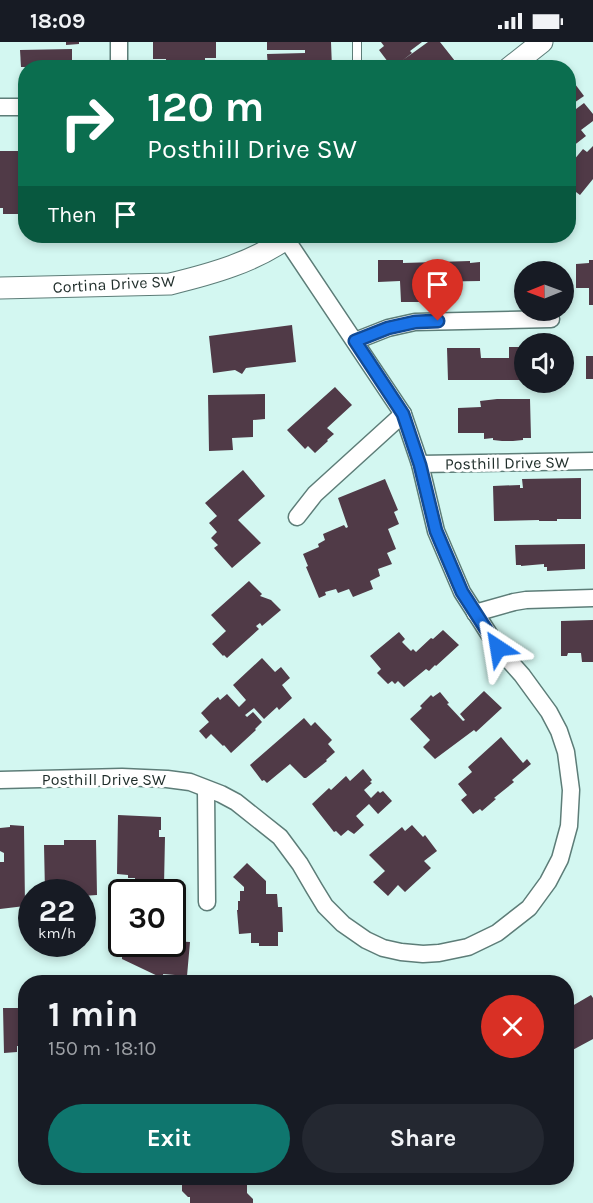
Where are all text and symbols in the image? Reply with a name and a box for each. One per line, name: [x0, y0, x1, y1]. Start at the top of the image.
text: 18:09: [30, 8, 85, 34]
text: 120 m: [147, 82, 264, 132]
icon: right: [48, 84, 126, 162]
text: Posthill Drive SW: [147, 133, 357, 165]
icon: arrive: [109, 198, 142, 231]
text: Then: [48, 202, 97, 228]
pin: [412, 259, 463, 321]
north arrow: [514, 261, 574, 321]
map controls: [514, 261, 574, 393]
icon: arrive: [421, 268, 454, 301]
street label: Cortina Drive SW: [52, 271, 176, 297]
button: sound: [514, 333, 574, 393]
street label: Posthill Drive SW: [445, 452, 570, 474]
position arrow: [466, 616, 530, 680]
street label: Posthill Drive SW: [42, 770, 167, 789]
speed limit sign: 30: [108, 879, 186, 957]
text: 22: [39, 893, 75, 929]
text: km/h: [38, 924, 76, 942]
text: 1 min: [48, 993, 138, 1035]
button: close: [481, 995, 544, 1058]
text: 150 m · 18:10: [48, 1037, 156, 1060]
button: Exit: [48, 1104, 290, 1173]
button: Share: [302, 1104, 544, 1173]

